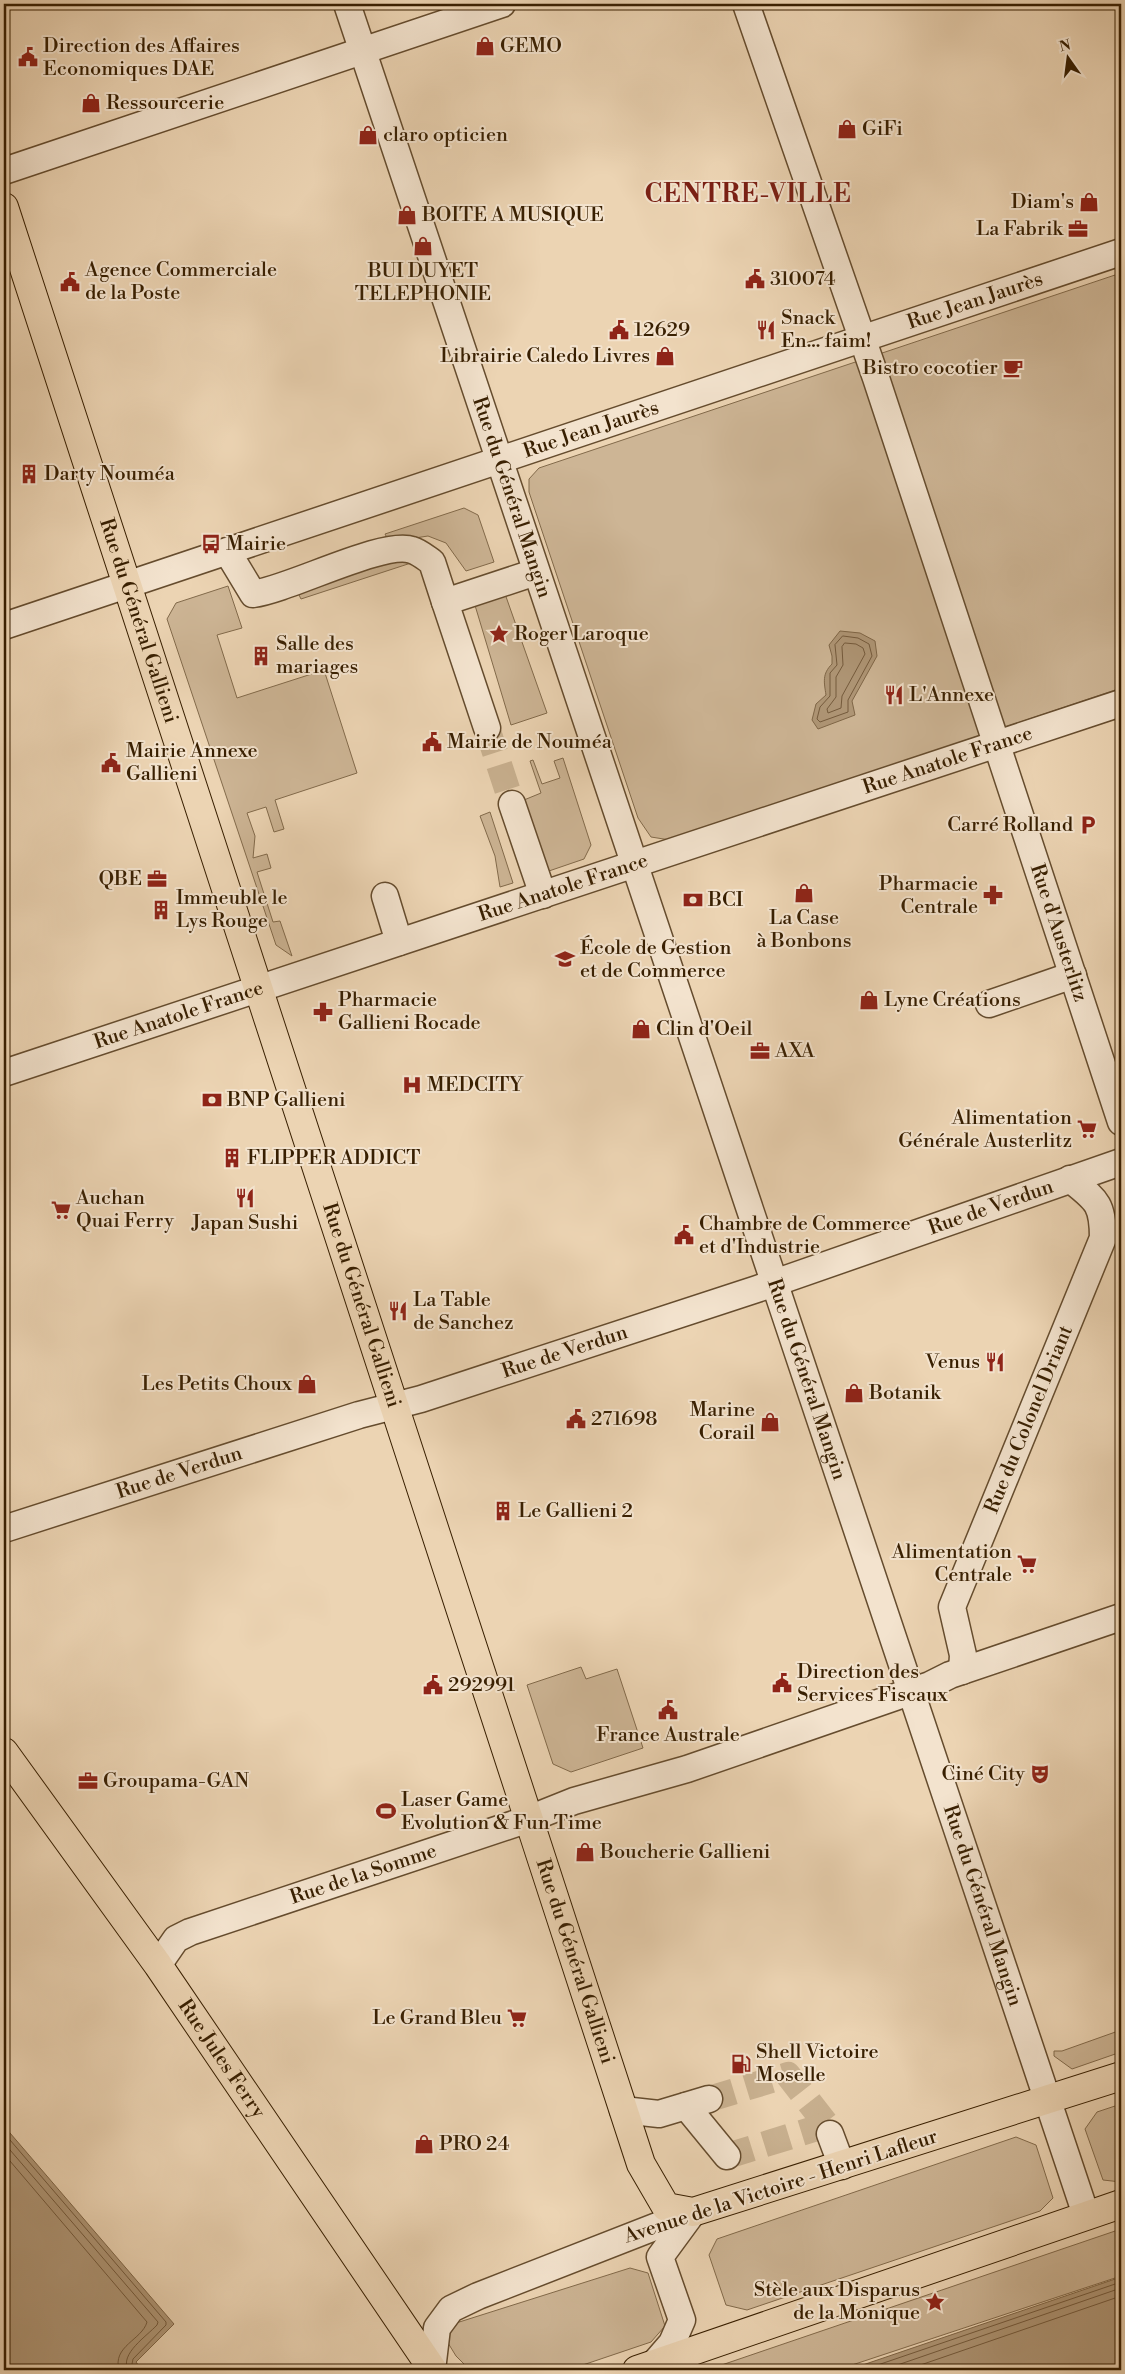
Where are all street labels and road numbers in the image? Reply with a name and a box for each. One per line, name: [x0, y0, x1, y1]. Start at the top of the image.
street label: Rue Jean Jaurès: [904, 267, 1046, 335]
street label: Rue du Général Mangin: [467, 393, 557, 601]
street label: Rue Jean Jaurès: [520, 395, 662, 464]
street label: Rue du Général Gallieni: [94, 515, 184, 727]
street label: Rue Anatole France: [860, 721, 1036, 800]
street label: Rue Anatole France: [475, 848, 651, 928]
street label: Rue d'Austerlitz: [1024, 861, 1093, 1005]
street label: Rue Anatole France: [91, 975, 267, 1055]
street label: Rue de Verdun: [925, 1174, 1057, 1241]
street label: Rue du Général Gallieni: [316, 1200, 407, 1411]
street label: Rue du Général Mangin: [761, 1275, 852, 1483]
street label: Rue de Verdun: [498, 1320, 631, 1384]
street label: Rue du Colonel Driant: [979, 1322, 1078, 1517]
street label: Rue de Verdun: [113, 1441, 245, 1505]
street label: Rue du Général Mangin: [937, 1802, 1028, 2010]
street label: Rue de la Somme: [287, 1838, 440, 1910]
street label: Rue du Général Gallieni: [530, 1856, 620, 2067]
street label: Rue Jules Ferry: [172, 1994, 271, 2123]
street label: Avenue de la Victoire - Henri Lafleur: [620, 2124, 941, 2250]

